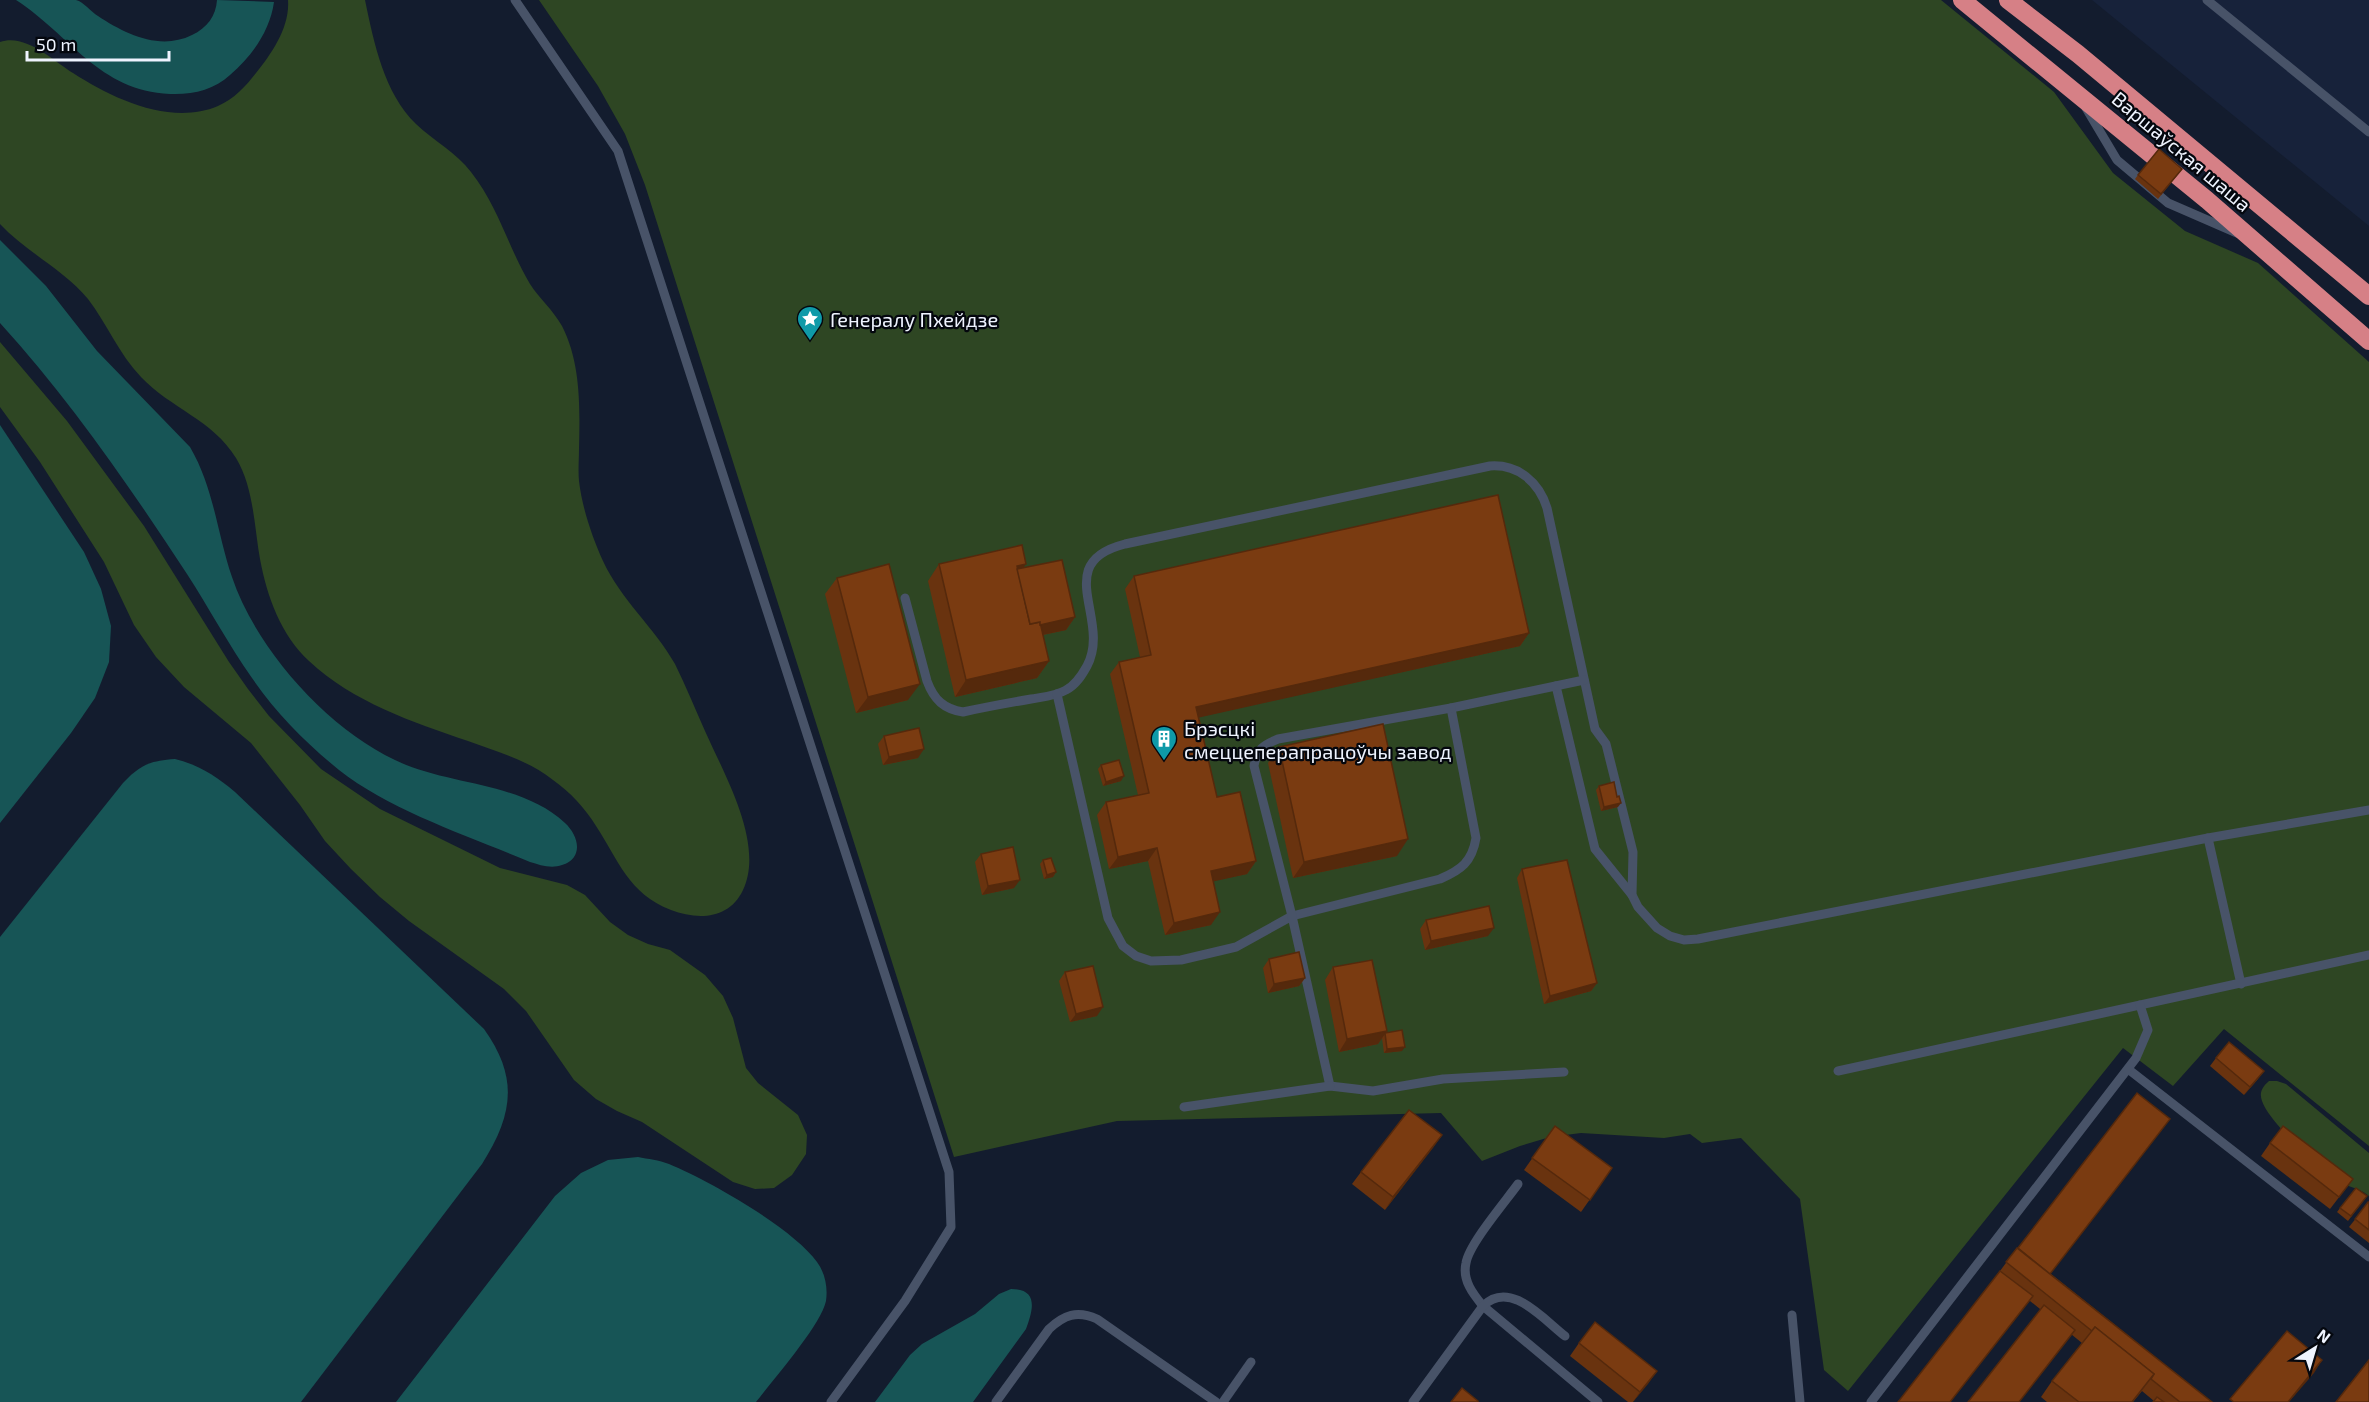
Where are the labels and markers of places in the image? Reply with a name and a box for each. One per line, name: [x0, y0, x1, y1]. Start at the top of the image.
place icon: Генералу Пхейдзе: [795, 304, 825, 342]
place label: Генералу Пхейдзе: [830, 307, 998, 332]
place label: Брэсцкі смеццеперапрацоўчы завод: [1184, 716, 1451, 764]
building icon: Брэсцкі смеццеперапрацоўчы завод: [1149, 724, 1179, 762]

